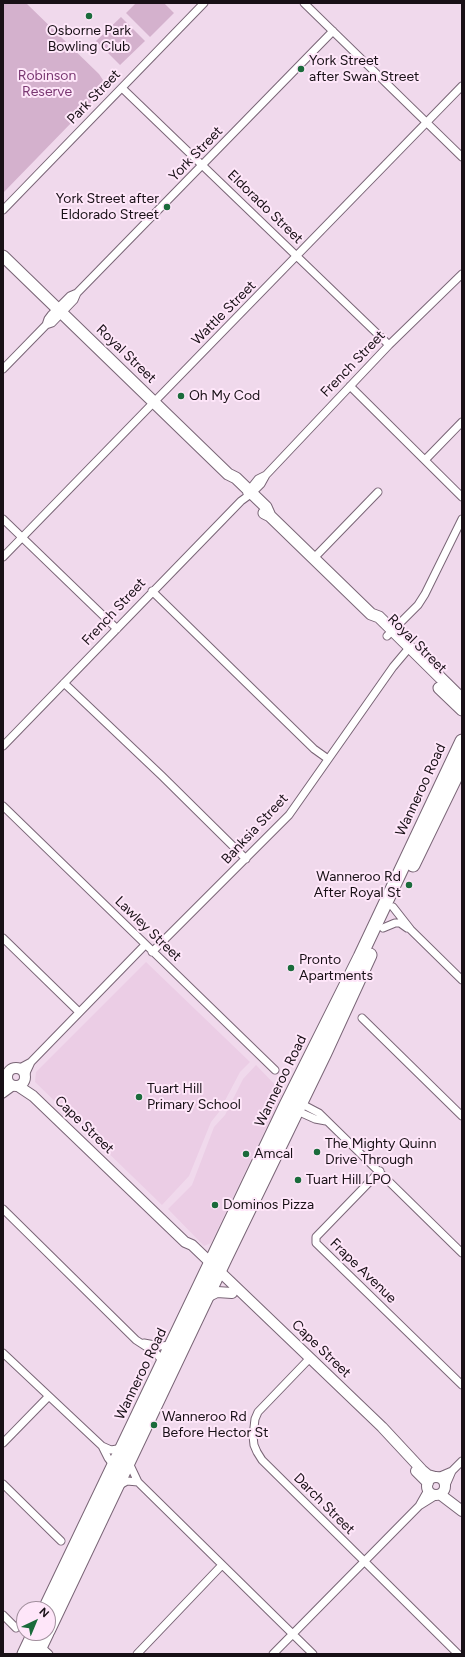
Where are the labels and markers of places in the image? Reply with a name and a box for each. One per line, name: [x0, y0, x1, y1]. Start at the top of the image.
marker: Osborne Park Bowling Club: [84, 11, 94, 21]
place label: Osborne Park Bowling Club: [47, 23, 131, 56]
place label: York Street after Swan Street: [309, 53, 419, 86]
marker: York Street after Swan Street: [296, 64, 306, 74]
place label: York Street after Eldorado Street: [56, 191, 159, 224]
marker: York Street after Eldorado Street: [162, 202, 172, 212]
place label: Oh My Cod: [189, 388, 260, 404]
marker: Oh My Cod: [176, 391, 186, 401]
place label: Wanneroo Rd After Royal St: [314, 869, 401, 902]
marker: Wanneroo Rd After Royal St: [404, 880, 414, 890]
place label: Pronto Apartments: [299, 952, 373, 984]
marker: Pronto Apartments: [286, 963, 296, 973]
place label: Tuart Hill Primary School: [147, 1081, 241, 1114]
marker: Tuart Hill Primary School: [134, 1092, 144, 1102]
place label: The Mighty Quinn Drive Through: [325, 1136, 436, 1168]
place label: Amcal: [254, 1146, 293, 1162]
marker: The Mighty Quinn Drive Through: [312, 1147, 322, 1157]
marker: Amcal: [241, 1149, 251, 1159]
place label: Tuart Hill LPO: [306, 1172, 391, 1188]
marker: Tuart Hill LPO: [293, 1175, 303, 1185]
place label: Dominos Pizza: [223, 1197, 314, 1213]
marker: Dominos Pizza: [210, 1200, 220, 1210]
place label: Wanneroo Rd Before Hector St: [162, 1409, 268, 1442]
marker: Wanneroo Rd Before Hector St: [149, 1420, 159, 1430]

